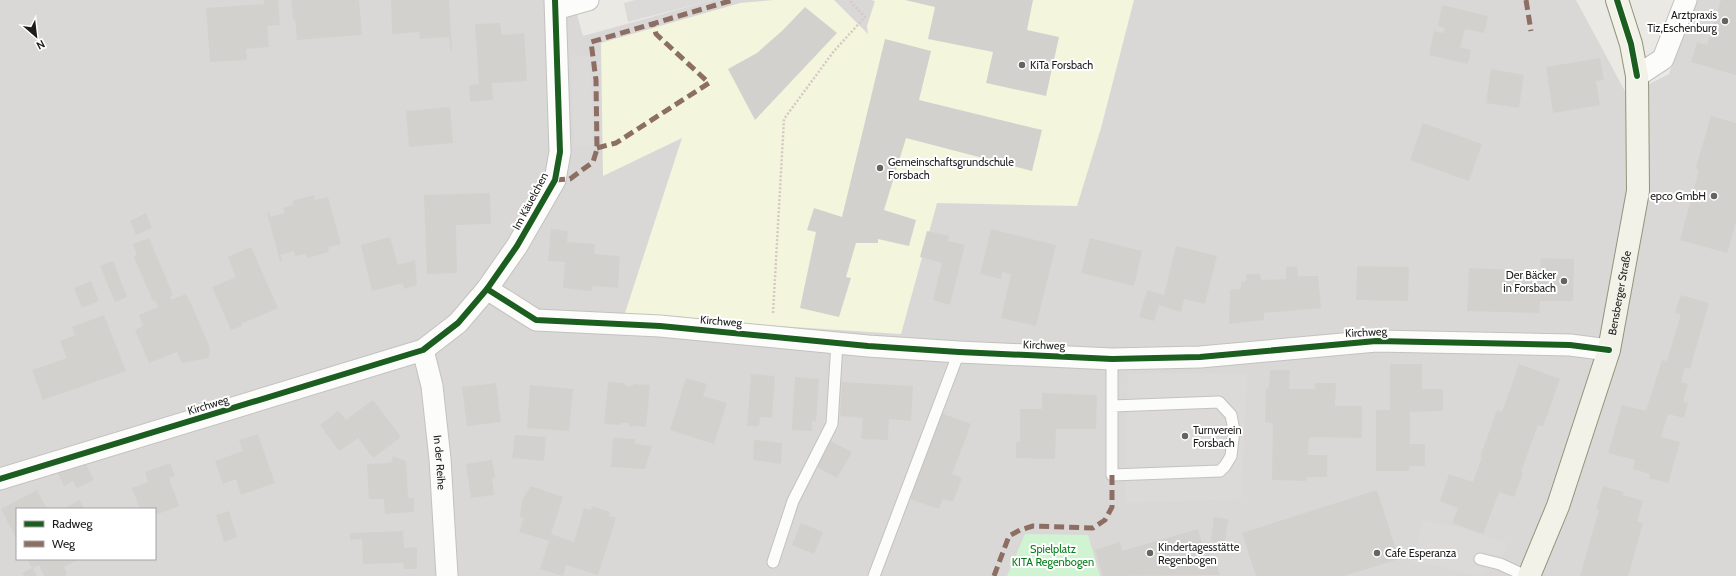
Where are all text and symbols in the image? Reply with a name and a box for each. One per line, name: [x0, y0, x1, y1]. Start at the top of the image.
place label: Arztpraxis Tiz,Eschenburg: [1647, 8, 1718, 35]
north arrow: [16, 16, 56, 56]
marker: Arztpraxis Tiz,Eschenburg: [1720, 16, 1730, 26]
text: N: [34, 37, 47, 53]
place label: KiTa Forsbach: [1030, 58, 1093, 72]
marker: KiTa Forsbach: [1017, 60, 1027, 70]
place label: Gemeinschaftsgrundschule Forsbach: [888, 155, 1014, 182]
marker: Gemeinschaftsgrundschule Forsbach: [875, 163, 885, 173]
street label: Im Käuelchen: [509, 170, 551, 232]
place label: epco GmbH: [1650, 189, 1706, 203]
marker: epco GmbH: [1709, 191, 1719, 201]
street label: Bensberger Straße: [1605, 249, 1634, 336]
place label: Der Bäcker in Forsbach: [1503, 268, 1557, 295]
marker: Der Bäcker in Forsbach: [1559, 276, 1569, 286]
street label: Kirchweg: [699, 312, 743, 330]
street label: Kirchweg: [1345, 324, 1388, 340]
street label: Kirchweg: [1023, 337, 1066, 353]
street label: Kirchweg: [186, 392, 231, 418]
place label: Turnverein Forsbach: [1193, 423, 1242, 450]
marker: Turnverein Forsbach: [1180, 431, 1190, 441]
street label: In der Reihe: [430, 434, 449, 491]
legend: [16, 508, 156, 560]
text: Radweg: [52, 516, 93, 531]
text: Weg: [52, 536, 76, 551]
place label: Kindertagesstätte Regenbogen: [1158, 540, 1240, 567]
park label: Spielplatz KITA Regenbogen: [1012, 542, 1094, 569]
place label: Cafe Esperanza: [1385, 546, 1457, 560]
marker: Kindertagesstätte Regenbogen: [1145, 548, 1155, 558]
marker: Cafe Esperanza: [1372, 548, 1382, 558]

